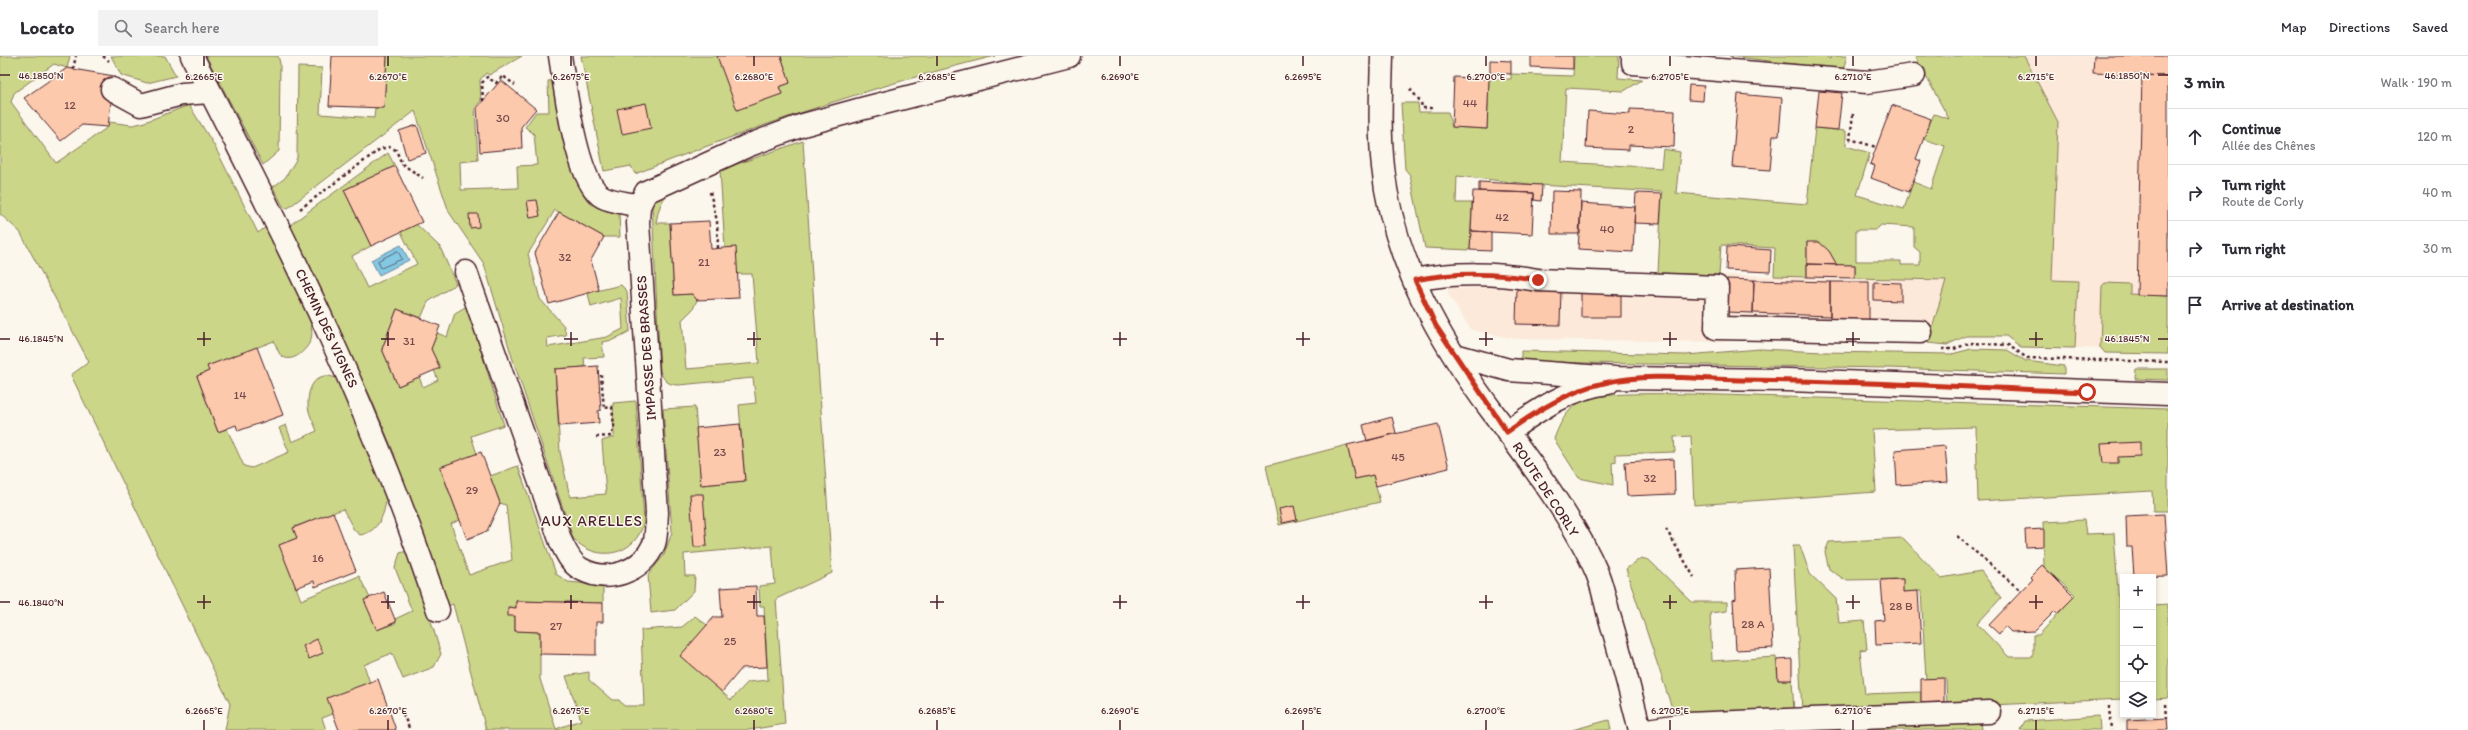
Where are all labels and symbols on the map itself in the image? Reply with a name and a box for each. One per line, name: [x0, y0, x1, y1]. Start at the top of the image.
text: 46.1850°N: [19, 69, 64, 82]
text: 46.1850°N: [2105, 69, 2150, 82]
text: 6.2665°E: [185, 70, 223, 83]
text: 6.2670°E: [369, 70, 407, 83]
text: 6.2675°E: [553, 70, 590, 83]
text: 6.2680°E: [735, 70, 774, 83]
text: 6.2685°E: [918, 70, 956, 83]
text: 6.2690°E: [1101, 70, 1140, 83]
text: 6.2695°E: [1284, 70, 1322, 83]
text: 6.2700°E: [1467, 70, 1506, 83]
text: 6.2705°E: [1651, 70, 1689, 83]
text: 6.2710°E: [1834, 70, 1872, 83]
text: 6.2715°E: [2018, 70, 2055, 83]
house number: 44: [1463, 96, 1477, 110]
house number: 12: [64, 98, 77, 112]
house number: 30: [496, 111, 510, 125]
house number: 2: [1628, 122, 1635, 136]
house number: 42: [1495, 210, 1509, 224]
house number: 40: [1600, 222, 1614, 236]
house number: 32: [559, 250, 572, 264]
house number: 21: [698, 255, 710, 269]
street label: CHEMIN DES VIGNES: [291, 266, 362, 391]
route end: [1529, 271, 1547, 289]
street label: IMPASSE DES BRASSES: [633, 275, 660, 421]
text: 46.1845°N: [19, 332, 64, 345]
text: 46.1845°N: [2105, 332, 2150, 345]
house number: 31: [403, 334, 415, 348]
route start: [2078, 383, 2096, 401]
house number: 14: [234, 388, 246, 402]
street label: ROUTE DE CORLY: [1509, 439, 1583, 540]
house number: 23: [714, 445, 727, 459]
house number: 45: [1391, 450, 1405, 464]
house number: 32: [1644, 471, 1657, 485]
house number: 29: [466, 483, 478, 497]
district label: AUX ARELLES: [541, 512, 643, 530]
house number: 16: [312, 551, 324, 565]
text: 46.1840°N: [18, 596, 64, 609]
house number: 28 B: [1889, 599, 1913, 613]
house number: 28 A: [1741, 617, 1765, 631]
house number: 27: [550, 619, 562, 633]
house number: 25: [724, 634, 736, 648]
text: 6.2665°E: [185, 704, 223, 717]
text: 6.2670°E: [369, 704, 407, 717]
text: 6.2675°E: [553, 704, 590, 717]
text: 6.2680°E: [735, 704, 774, 717]
text: 6.2685°E: [918, 704, 956, 717]
text: 6.2690°E: [1101, 704, 1140, 717]
text: 6.2695°E: [1284, 704, 1322, 717]
text: 6.2700°E: [1467, 704, 1506, 717]
text: 6.2705°E: [1651, 704, 1689, 717]
text: 6.2710°E: [1834, 704, 1872, 717]
text: 6.2715°E: [2018, 704, 2055, 717]

